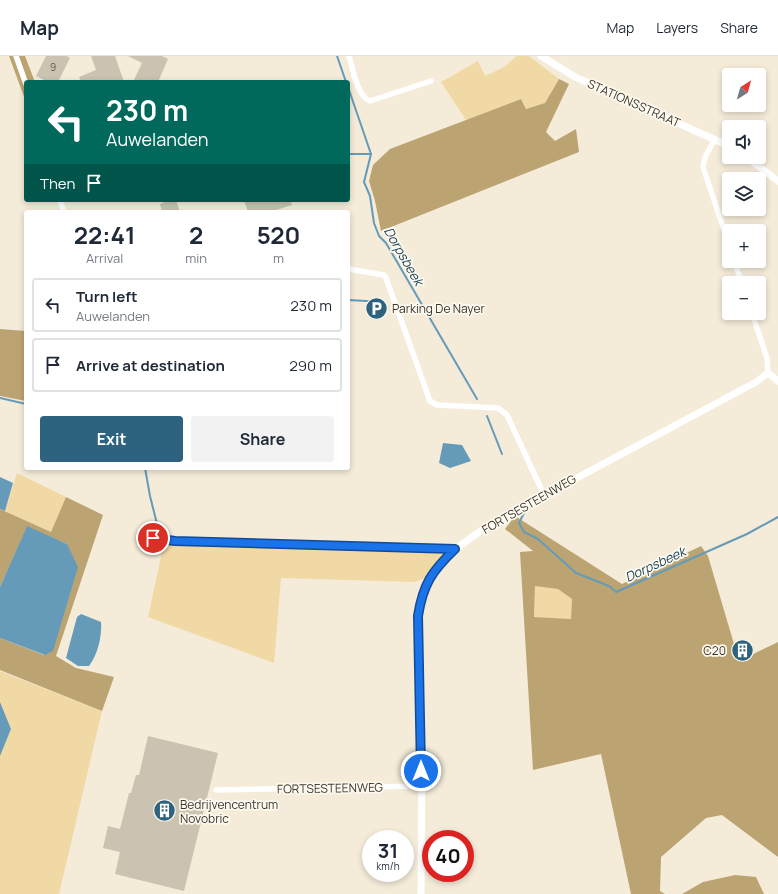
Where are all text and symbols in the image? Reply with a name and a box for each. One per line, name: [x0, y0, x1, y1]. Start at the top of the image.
text: Map: [20, 15, 59, 41]
text: Map: [606, 18, 634, 37]
text: Layers: [656, 18, 698, 37]
text: Share: [720, 18, 758, 37]
house number: 9: [50, 60, 56, 74]
north arrow: [722, 68, 766, 112]
map controls: [722, 68, 766, 320]
street label: STATIONSSTRAAT: [585, 75, 684, 131]
text: 230 m: [106, 91, 188, 129]
icon: left: [40, 96, 92, 148]
button: sound: [722, 120, 766, 164]
text: Auwelanden: [106, 127, 209, 151]
icon: arrive: [83, 172, 105, 194]
button: layers: [722, 172, 766, 216]
text: Then: [40, 173, 75, 194]
text: 22:41: [74, 218, 136, 251]
text: 2: [189, 218, 203, 251]
text: 520: [257, 218, 300, 251]
water label: Dorpsbeek: [380, 223, 429, 291]
button: +: [722, 224, 766, 268]
text: Arrival: [86, 249, 123, 267]
text: min: [185, 249, 207, 267]
text: m: [273, 249, 284, 267]
button: −: [722, 276, 766, 320]
text: Turn left: [76, 286, 138, 307]
icon: left: [42, 294, 64, 316]
text: 230 m: [290, 295, 332, 316]
parking icon: Parking De Nayer: [363, 295, 389, 321]
place label: Parking De Nayer: [392, 300, 485, 317]
text: Auwelanden: [76, 307, 150, 325]
icon: arrive: [42, 354, 64, 376]
text: Arrive at destination: [76, 355, 225, 376]
text: 290 m: [289, 355, 332, 376]
button: Exit: [40, 416, 183, 462]
button: Share: [191, 416, 334, 462]
street label: FORTSESTEENWEG: [479, 470, 580, 538]
pin: [136, 521, 170, 555]
icon: arrive: [142, 527, 164, 549]
water label: Dorpsbeek: [622, 541, 691, 586]
building icon: C20: [729, 637, 755, 663]
place label: C20: [703, 642, 726, 659]
position arrow: [400, 750, 442, 792]
street label: FORTSESTEENWEG: [277, 779, 384, 797]
place label: Bedrijvencentrum Novobric: [180, 796, 278, 827]
building icon: Bedrijvencentrum Novobric: [151, 798, 177, 824]
speed limit sign: 40: [422, 830, 474, 882]
text: 31: [378, 837, 398, 864]
text: km/h: [376, 859, 400, 873]

